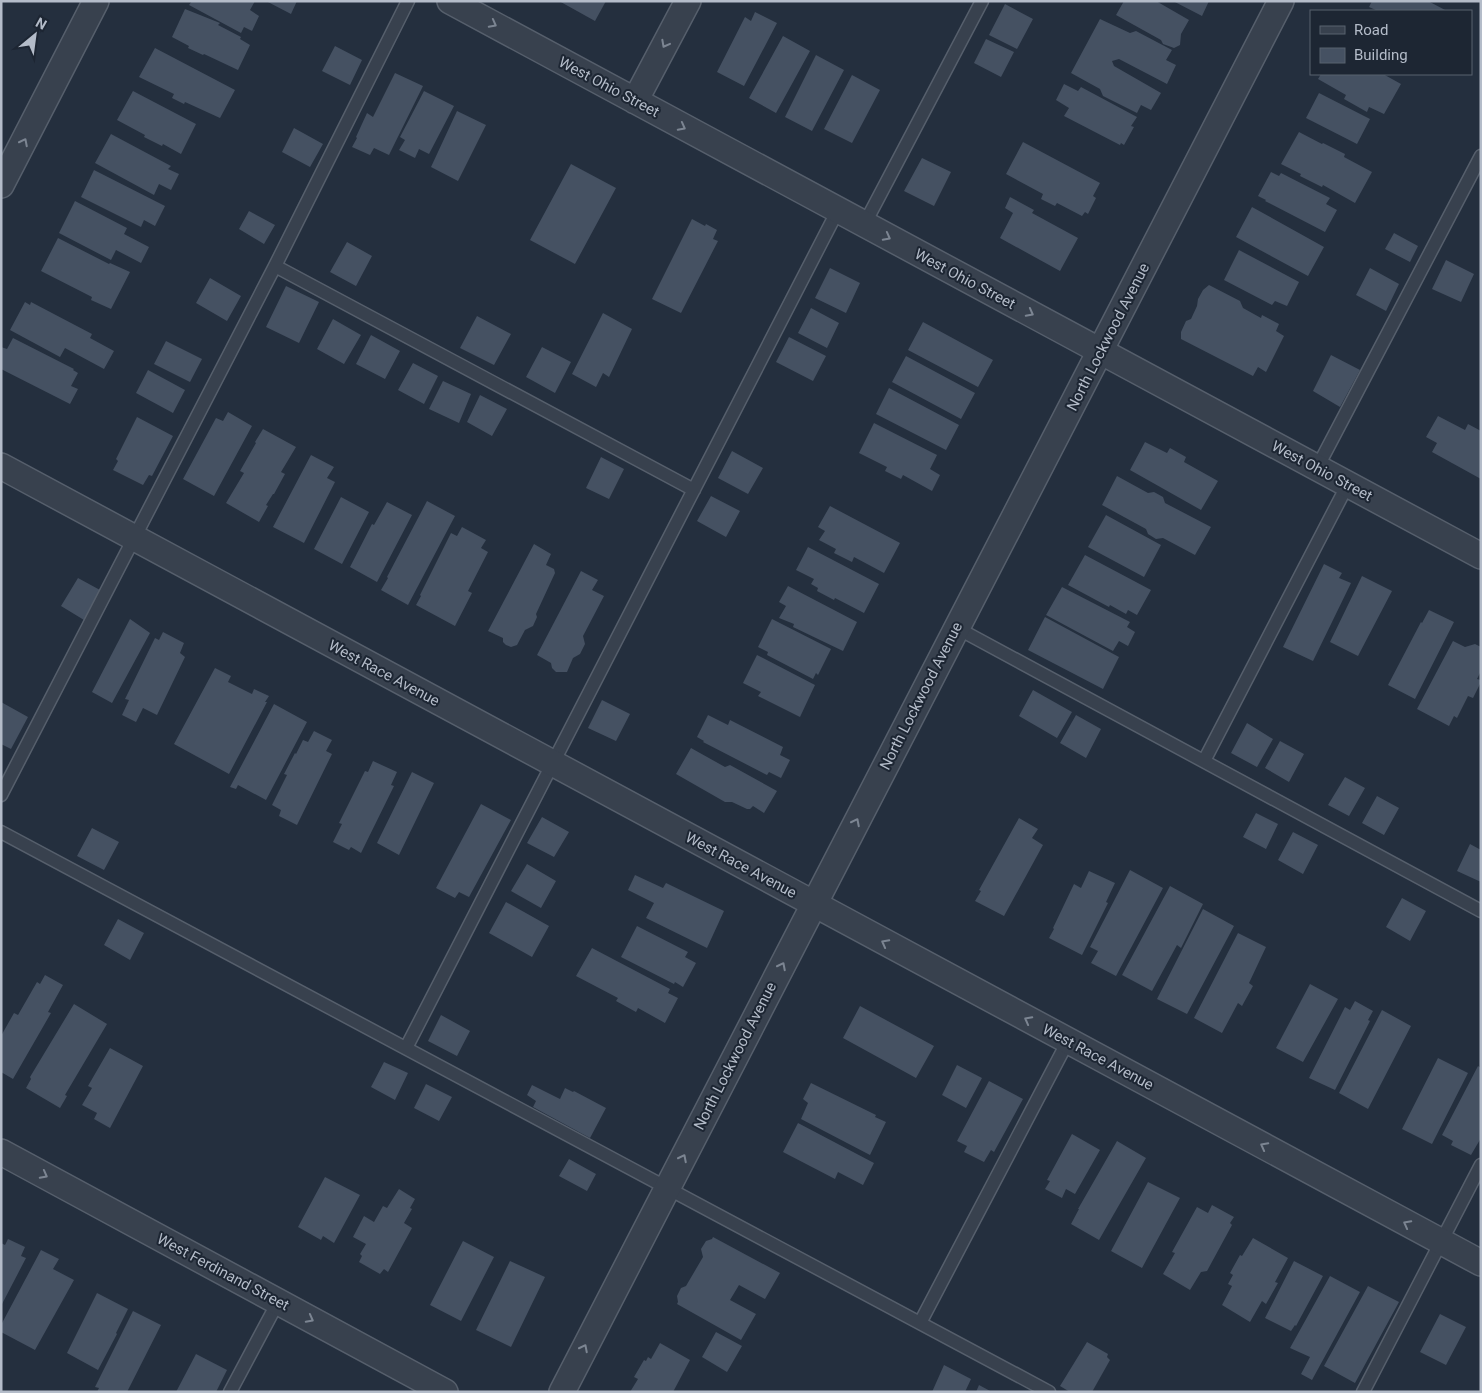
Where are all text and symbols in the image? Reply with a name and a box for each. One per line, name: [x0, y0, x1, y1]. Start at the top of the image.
north arrow: [10, 10, 60, 60]
legend: [1310, 10, 1472, 75]
text: N: [33, 14, 50, 33]
one-way arrow: [488, 18, 497, 28]
text: Road: [1354, 21, 1388, 39]
one-way arrow: [661, 39, 671, 48]
text: Building: [1354, 46, 1408, 64]
street label: West Ohio Street: [556, 53, 663, 121]
one-way arrow: [677, 120, 686, 130]
one-way arrow: [18, 138, 28, 147]
one-way arrow: [882, 230, 891, 240]
street label: West Ohio Street: [912, 245, 1019, 313]
street label: North Lockwood Avenue: [1063, 260, 1153, 414]
one-way arrow: [1025, 307, 1034, 317]
street label: West Ohio Street: [1269, 437, 1376, 505]
street label: North Lockwood Avenue: [876, 619, 966, 773]
street label: West Race Avenue: [325, 636, 443, 710]
one-way arrow: [850, 818, 860, 827]
street label: West Race Avenue: [682, 828, 800, 902]
one-way arrow: [882, 939, 891, 949]
one-way arrow: [776, 963, 786, 972]
street label: North Lockwood Avenue: [690, 979, 780, 1133]
one-way arrow: [1025, 1016, 1034, 1026]
street label: West Race Avenue: [1039, 1020, 1157, 1094]
one-way arrow: [1260, 1143, 1269, 1153]
one-way arrow: [677, 1154, 687, 1163]
one-way arrow: [39, 1169, 48, 1179]
one-way arrow: [1403, 1220, 1412, 1230]
street label: West Ferdinand Street: [154, 1230, 292, 1315]
one-way arrow: [305, 1313, 314, 1323]
one-way arrow: [578, 1345, 588, 1354]

